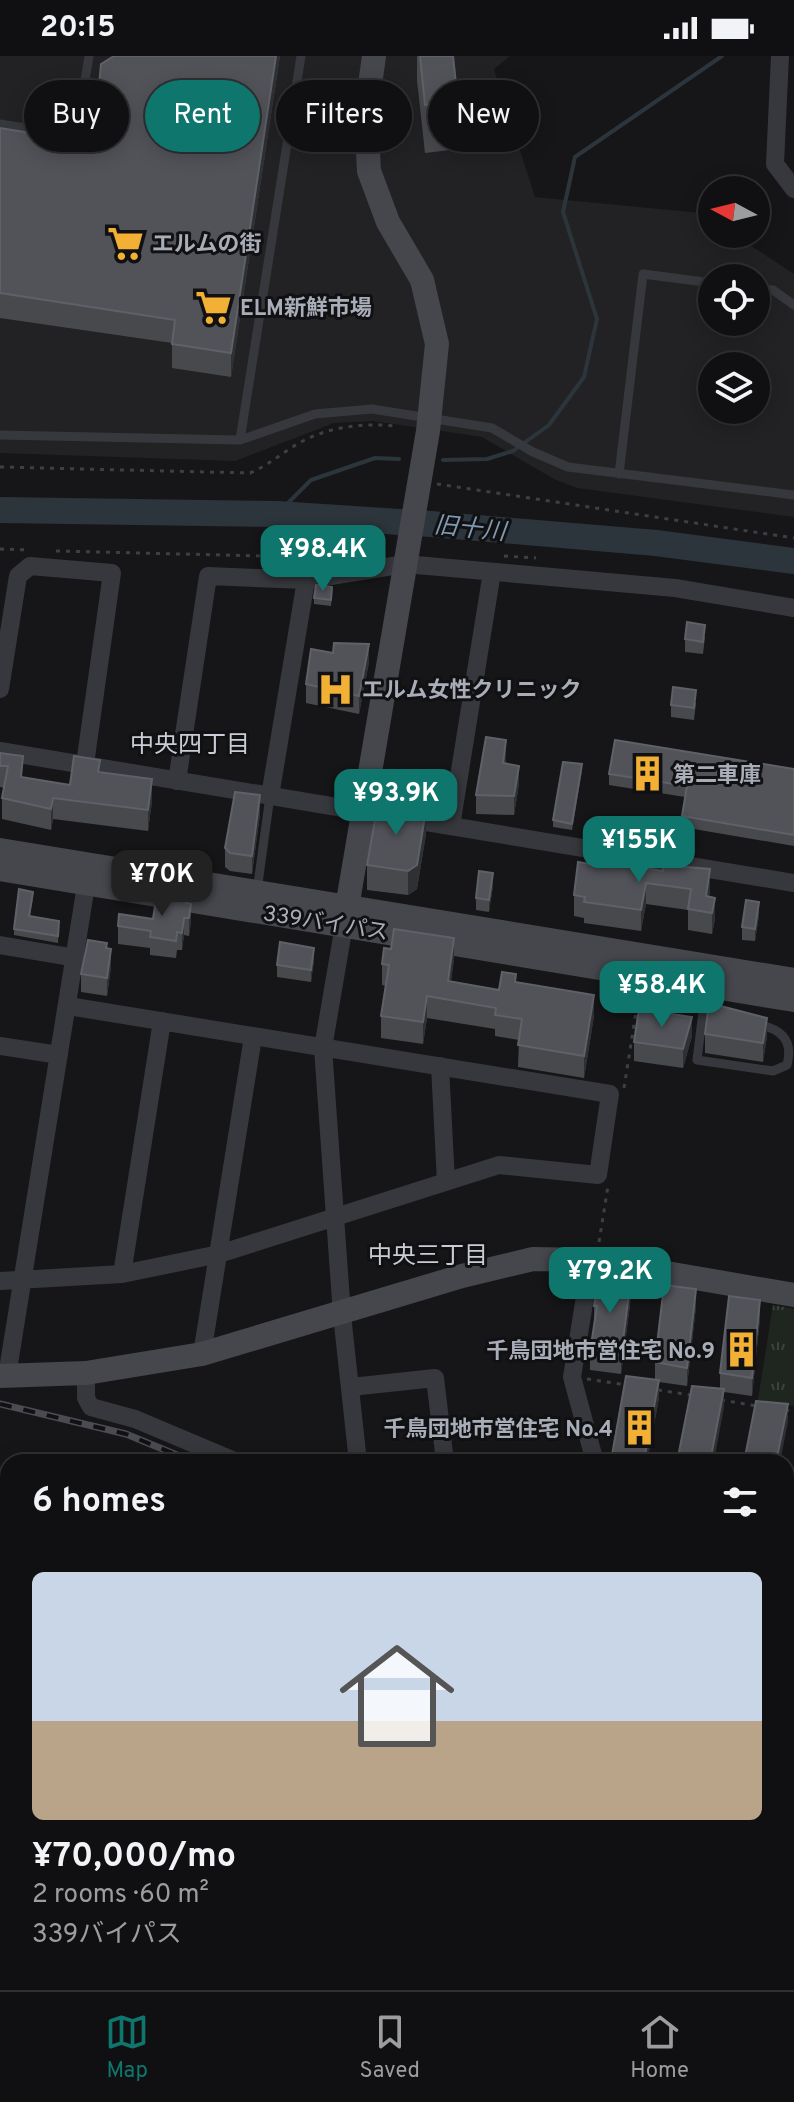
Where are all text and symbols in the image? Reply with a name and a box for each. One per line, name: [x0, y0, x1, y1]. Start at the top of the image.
text: 20:15: [40, 10, 116, 47]
chip: Buy: [24, 80, 129, 152]
chip: Rent: [145, 80, 260, 152]
chip: Filters: [276, 80, 412, 152]
chip: New: [428, 80, 539, 152]
north arrow: [698, 176, 770, 248]
map controls: [698, 176, 770, 424]
supermarket icon: エルムの街: [107, 224, 145, 262]
place label: エルムの街: [152, 232, 262, 259]
button: locate: [698, 264, 770, 336]
supermarket icon: ELM新鮮市場: [195, 288, 233, 326]
place label: ELM新鮮市場: [240, 296, 372, 323]
button: layers: [698, 352, 770, 424]
water label: 旧十川: [432, 511, 510, 549]
pin: ¥98.4K: [258, 525, 388, 593]
text: ¥98.4K: [279, 534, 367, 567]
hospital icon: エルム女性クリニック: [317, 670, 355, 708]
place label: エルム女性クリニック: [362, 678, 582, 705]
district label: 中央四丁目: [130, 731, 250, 761]
building icon: 第二車庫: [628, 755, 666, 793]
place label: 第二車庫: [673, 763, 761, 790]
pin: ¥93.9K: [331, 769, 461, 837]
text: ¥93.9K: [352, 778, 440, 811]
pin: ¥155K: [583, 816, 695, 884]
text: ¥155K: [601, 825, 677, 858]
pin: ¥70K: [115, 850, 209, 918]
text: ¥70K: [129, 859, 195, 892]
street label: 339バイパス: [261, 901, 390, 948]
pin: ¥58.4K: [597, 961, 727, 1029]
text: ¥58.4K: [618, 970, 706, 1003]
district label: 中央三丁目: [368, 1242, 488, 1272]
pin: ¥79.2K: [545, 1247, 675, 1315]
text: ¥79.2K: [567, 1256, 653, 1289]
building icon: 千鳥団地市営住宅 No.9: [722, 1331, 760, 1369]
place label: 千鳥団地市営住宅 No.9: [486, 1339, 715, 1366]
building icon: 千鳥団地市営住宅 No.4: [620, 1409, 658, 1447]
place label: 千鳥団地市営住宅 No.4: [384, 1417, 613, 1444]
icon: filters: [718, 1480, 762, 1524]
text: 6 homes: [32, 1481, 166, 1524]
icon: home: [325, 1624, 469, 1768]
text: ¥70,000/mo: [32, 1836, 236, 1879]
text: 2 rooms · 60 m²: [32, 1879, 209, 1912]
text: 339バイパス: [32, 1919, 182, 1952]
tab: Map: [105, 2010, 149, 2085]
tab: Saved: [360, 2010, 420, 2085]
tab: Home: [630, 2010, 689, 2085]

